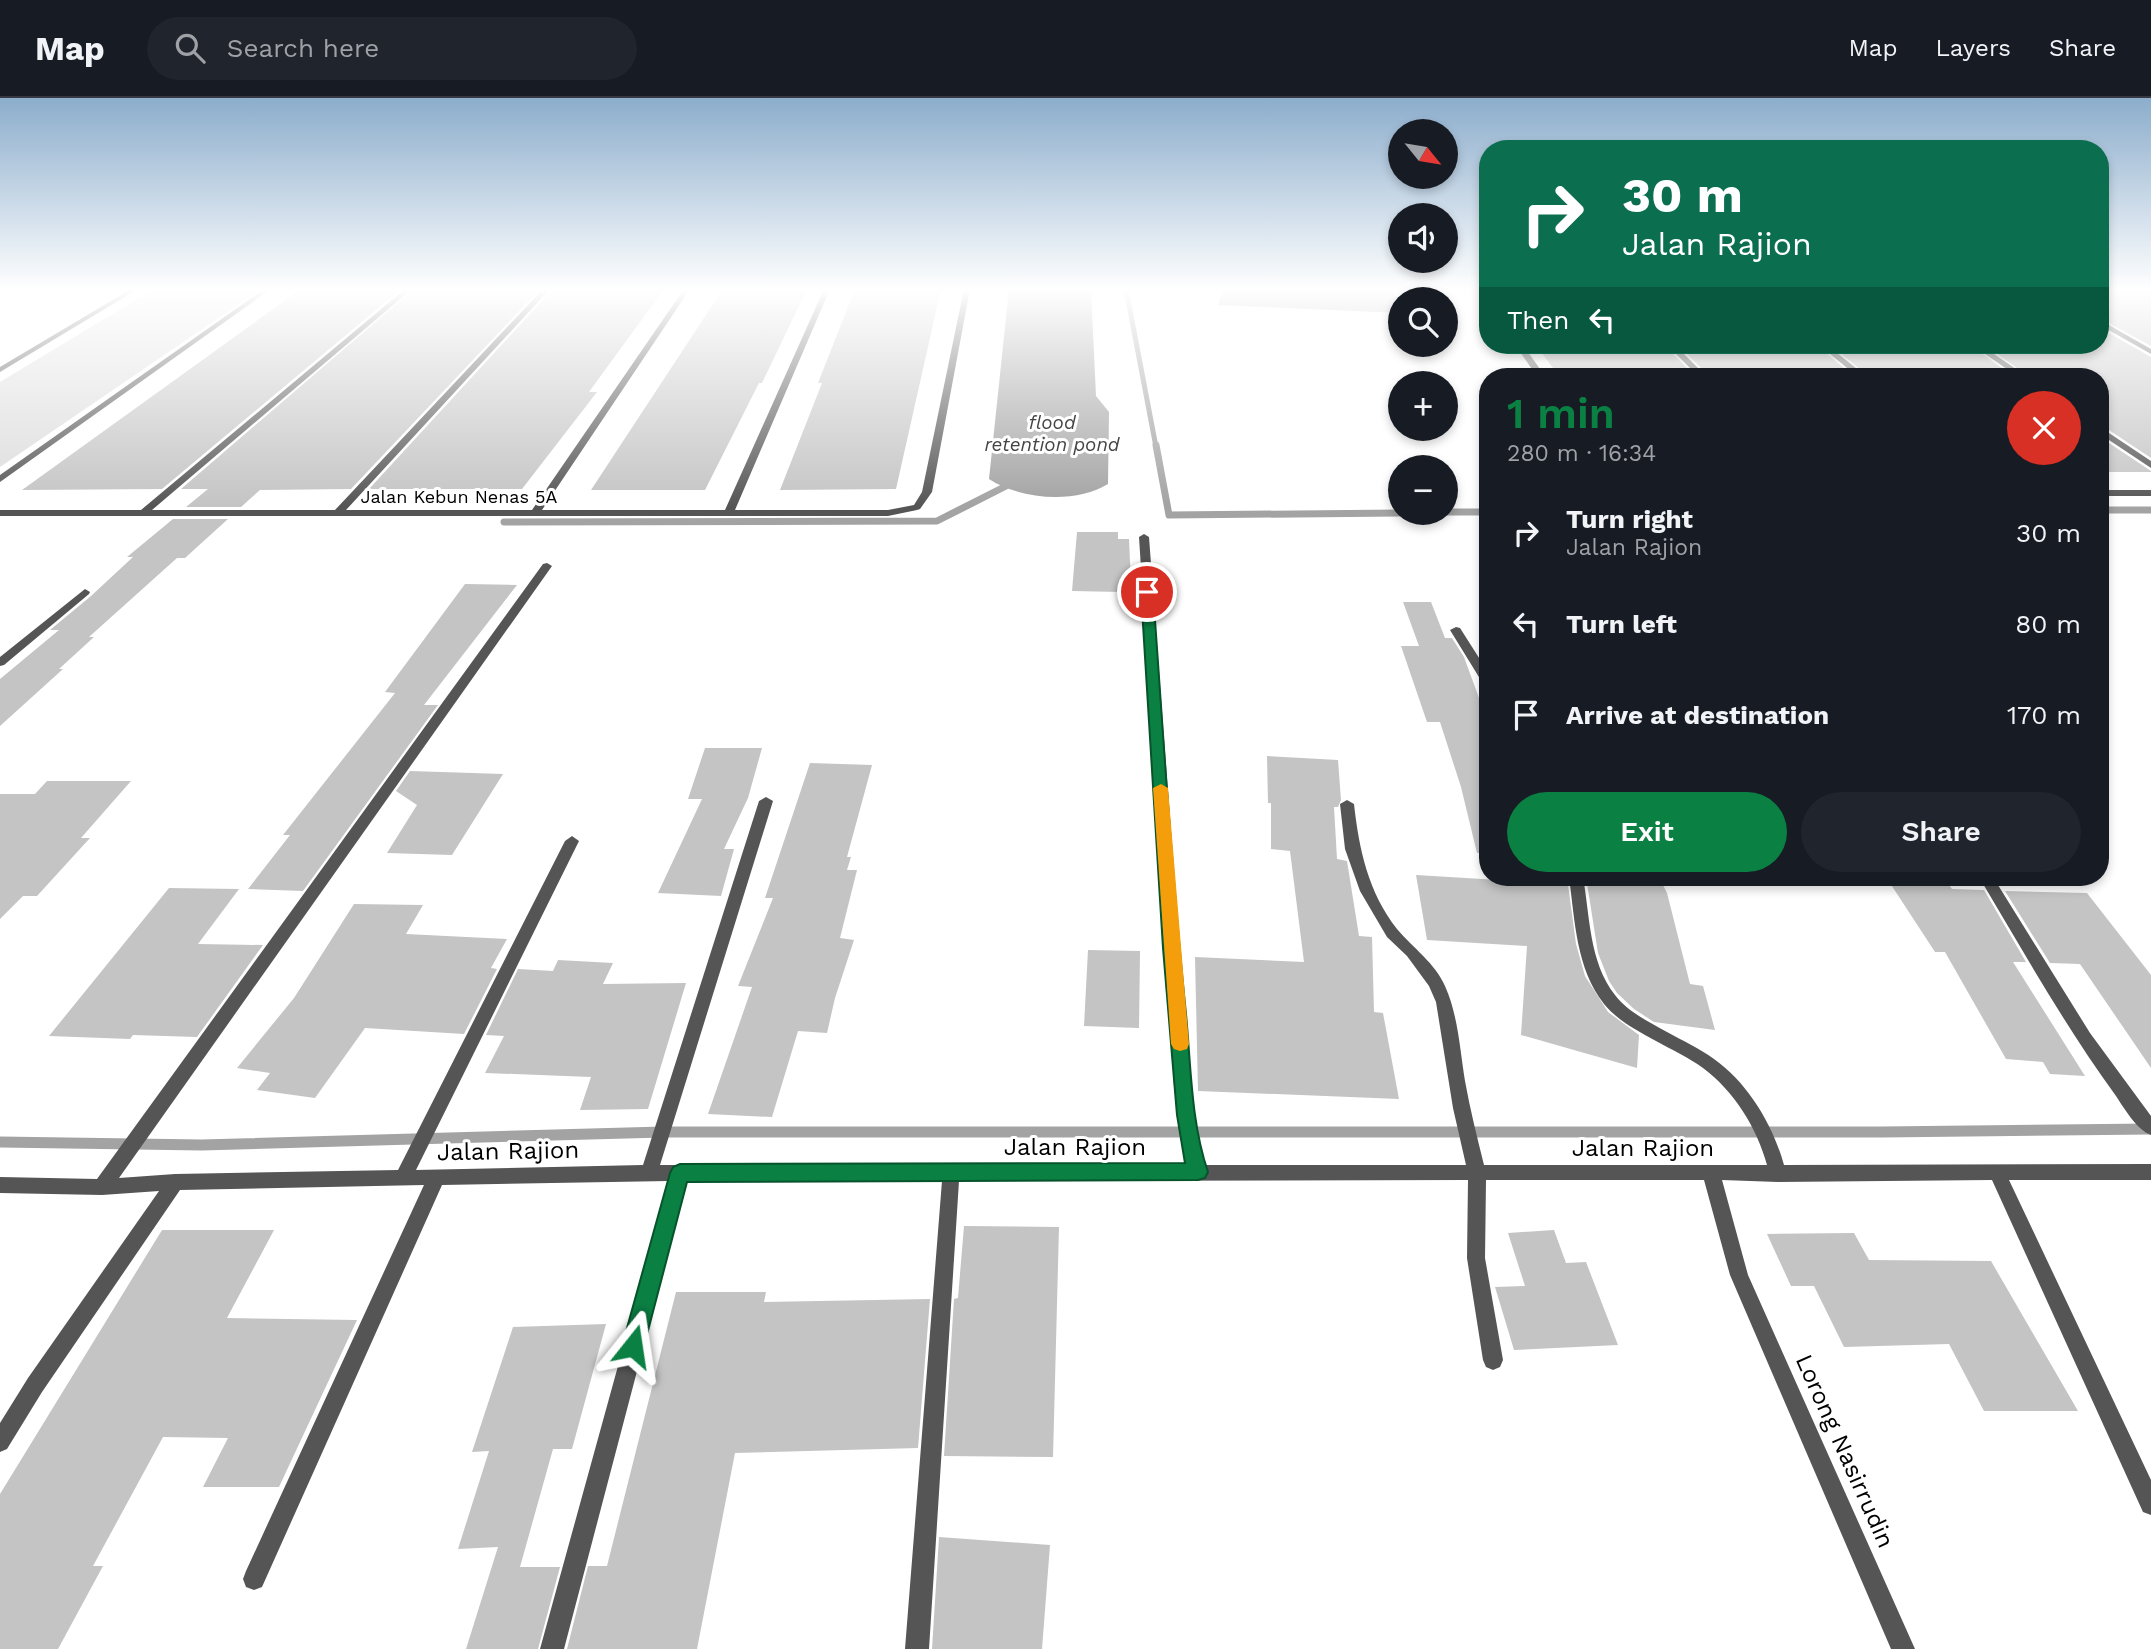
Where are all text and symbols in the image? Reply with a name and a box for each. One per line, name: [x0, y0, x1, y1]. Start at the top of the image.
search box: [147, 17, 637, 80]
text: Map: [35, 29, 105, 68]
icon: search: [171, 29, 209, 67]
text: Search here: [227, 33, 379, 63]
text: Map: [1849, 34, 1897, 62]
text: Layers: [1935, 34, 2011, 62]
text: Share: [2049, 34, 2116, 62]
north arrow: [1388, 119, 1458, 189]
map controls: [1388, 119, 1458, 525]
text: 30 m: [1622, 166, 1743, 224]
icon: right: [1507, 168, 1598, 259]
button: sound: [1388, 203, 1458, 273]
text: Jalan Rajion: [1622, 225, 1812, 263]
button: search: [1388, 287, 1458, 357]
icon: left: [1583, 301, 1621, 339]
text: Then: [1507, 305, 1569, 335]
button: +: [1388, 371, 1458, 441]
text: 1 min: [1507, 389, 1615, 438]
button: close: [2007, 391, 2081, 465]
water label: flood retention pond: [985, 411, 1121, 456]
text: 280 m · 16:34: [1507, 440, 1656, 467]
button: −: [1388, 455, 1458, 525]
street label: Jalan Kebun Nenas 5A: [361, 486, 558, 507]
text: Turn right: [1566, 504, 1693, 534]
icon: right: [1507, 514, 1545, 552]
text: 30 m: [2016, 518, 2081, 548]
text: Jalan Rajion: [1566, 534, 1702, 561]
pin: [1117, 562, 1177, 622]
icon: arrive: [1128, 573, 1166, 611]
icon: left: [1507, 605, 1545, 643]
text: Turn left: [1566, 609, 1677, 639]
text: 80 m: [2015, 609, 2081, 639]
icon: arrive: [1507, 696, 1545, 734]
text: Arrive at destination: [1566, 700, 1829, 730]
text: 170 m: [2007, 700, 2081, 730]
button: Exit: [1507, 792, 1787, 872]
button: Share: [1801, 792, 2081, 872]
street label: Jalan Rajion: [1004, 1133, 1146, 1161]
street label: Jalan Rajion: [1572, 1134, 1714, 1162]
street label: Jalan Rajion: [437, 1136, 579, 1166]
position arrow: [596, 1309, 670, 1383]
street label: Lorong Nasirrudin: [1790, 1350, 1900, 1552]

